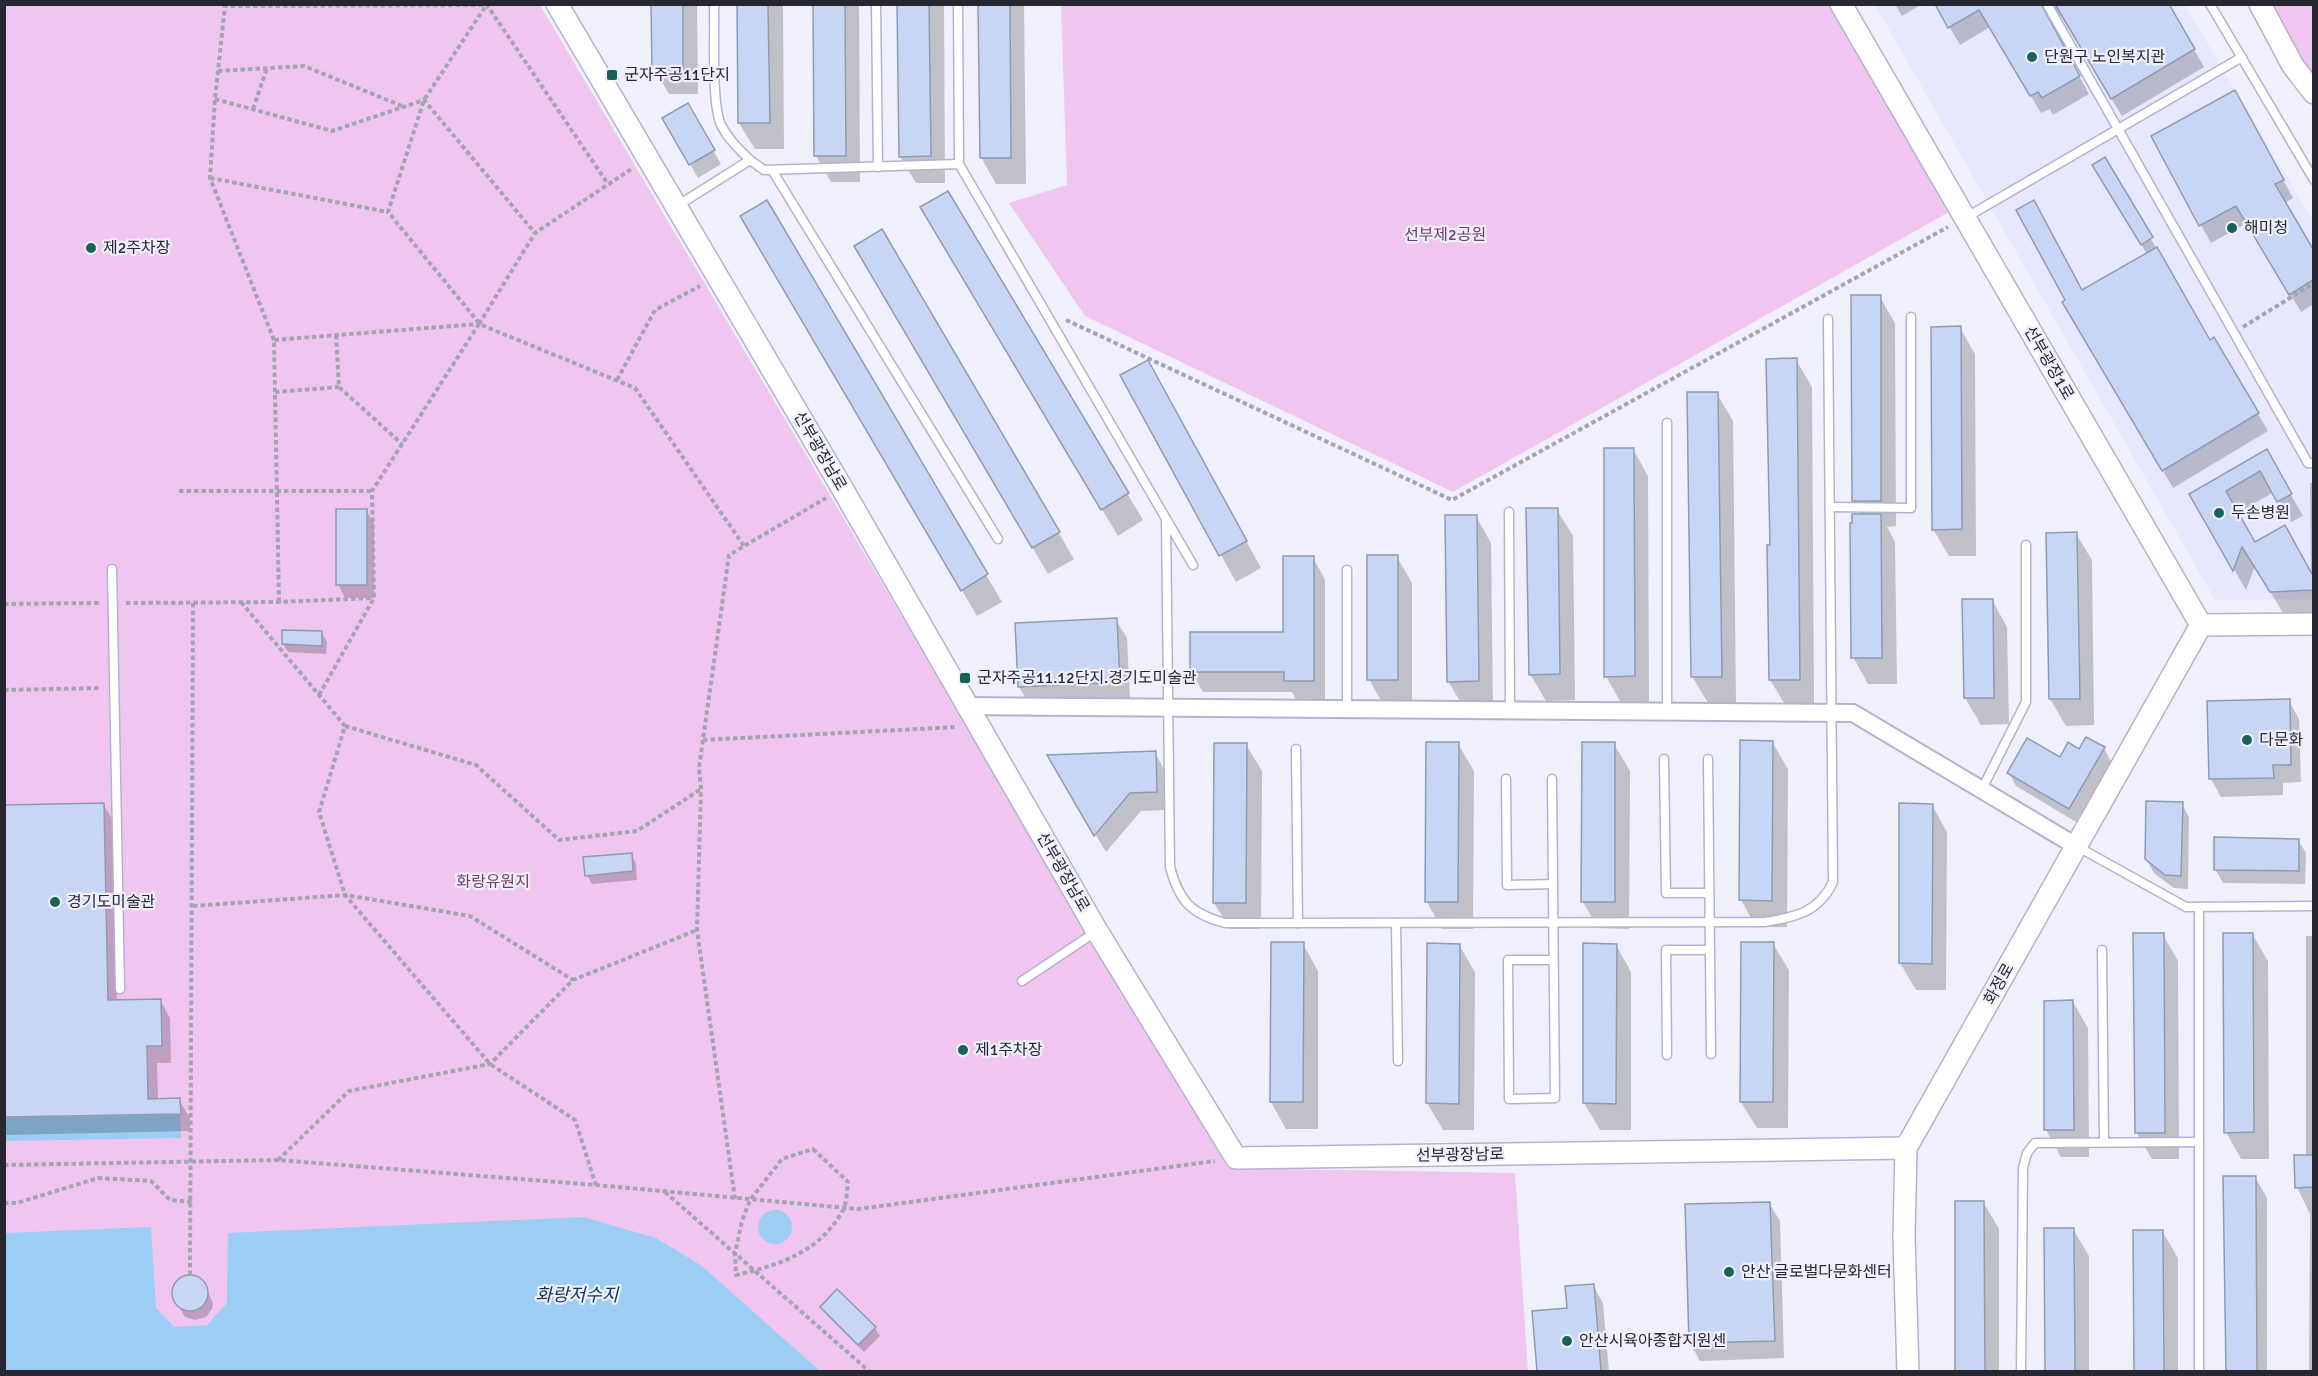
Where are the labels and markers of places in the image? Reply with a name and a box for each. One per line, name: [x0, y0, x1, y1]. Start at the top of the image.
place label: 단원구 노인복지관: [2044, 47, 2166, 67]
marker: 단원구 노인복지관: [2025, 50, 2039, 64]
place label: 군자주공11단지: [624, 65, 730, 85]
marker: 군자주공11단지: [605, 68, 619, 82]
place label: 해미청: [2244, 218, 2288, 238]
marker: 해미청: [2225, 221, 2239, 235]
place label: 제2주차장: [103, 238, 171, 258]
marker: 제2주차장: [84, 241, 98, 255]
place label: 두손병원: [2231, 503, 2290, 523]
marker: 두손병원: [2212, 506, 2226, 520]
place label: 군자주공11.12단지.경기도미술관: [977, 668, 1197, 688]
marker: 군자주공11.12단지.경기도미술관: [958, 671, 972, 685]
place label: 다문화: [2259, 730, 2303, 750]
marker: 다문화: [2240, 733, 2254, 747]
place label: 경기도미술관: [67, 892, 156, 912]
marker: 경기도미술관: [48, 895, 62, 909]
place label: 제1주차장: [975, 1040, 1043, 1060]
marker: 제1주차장: [956, 1043, 970, 1057]
place label: 안산 글로벌다문화센터: [1741, 1262, 1892, 1282]
marker: 안산 글로벌다문화센터: [1722, 1265, 1736, 1279]
place label: 안산시육아종합지원센: [1579, 1331, 1726, 1351]
marker: 안산시육아종합지원센: [1560, 1334, 1574, 1348]

